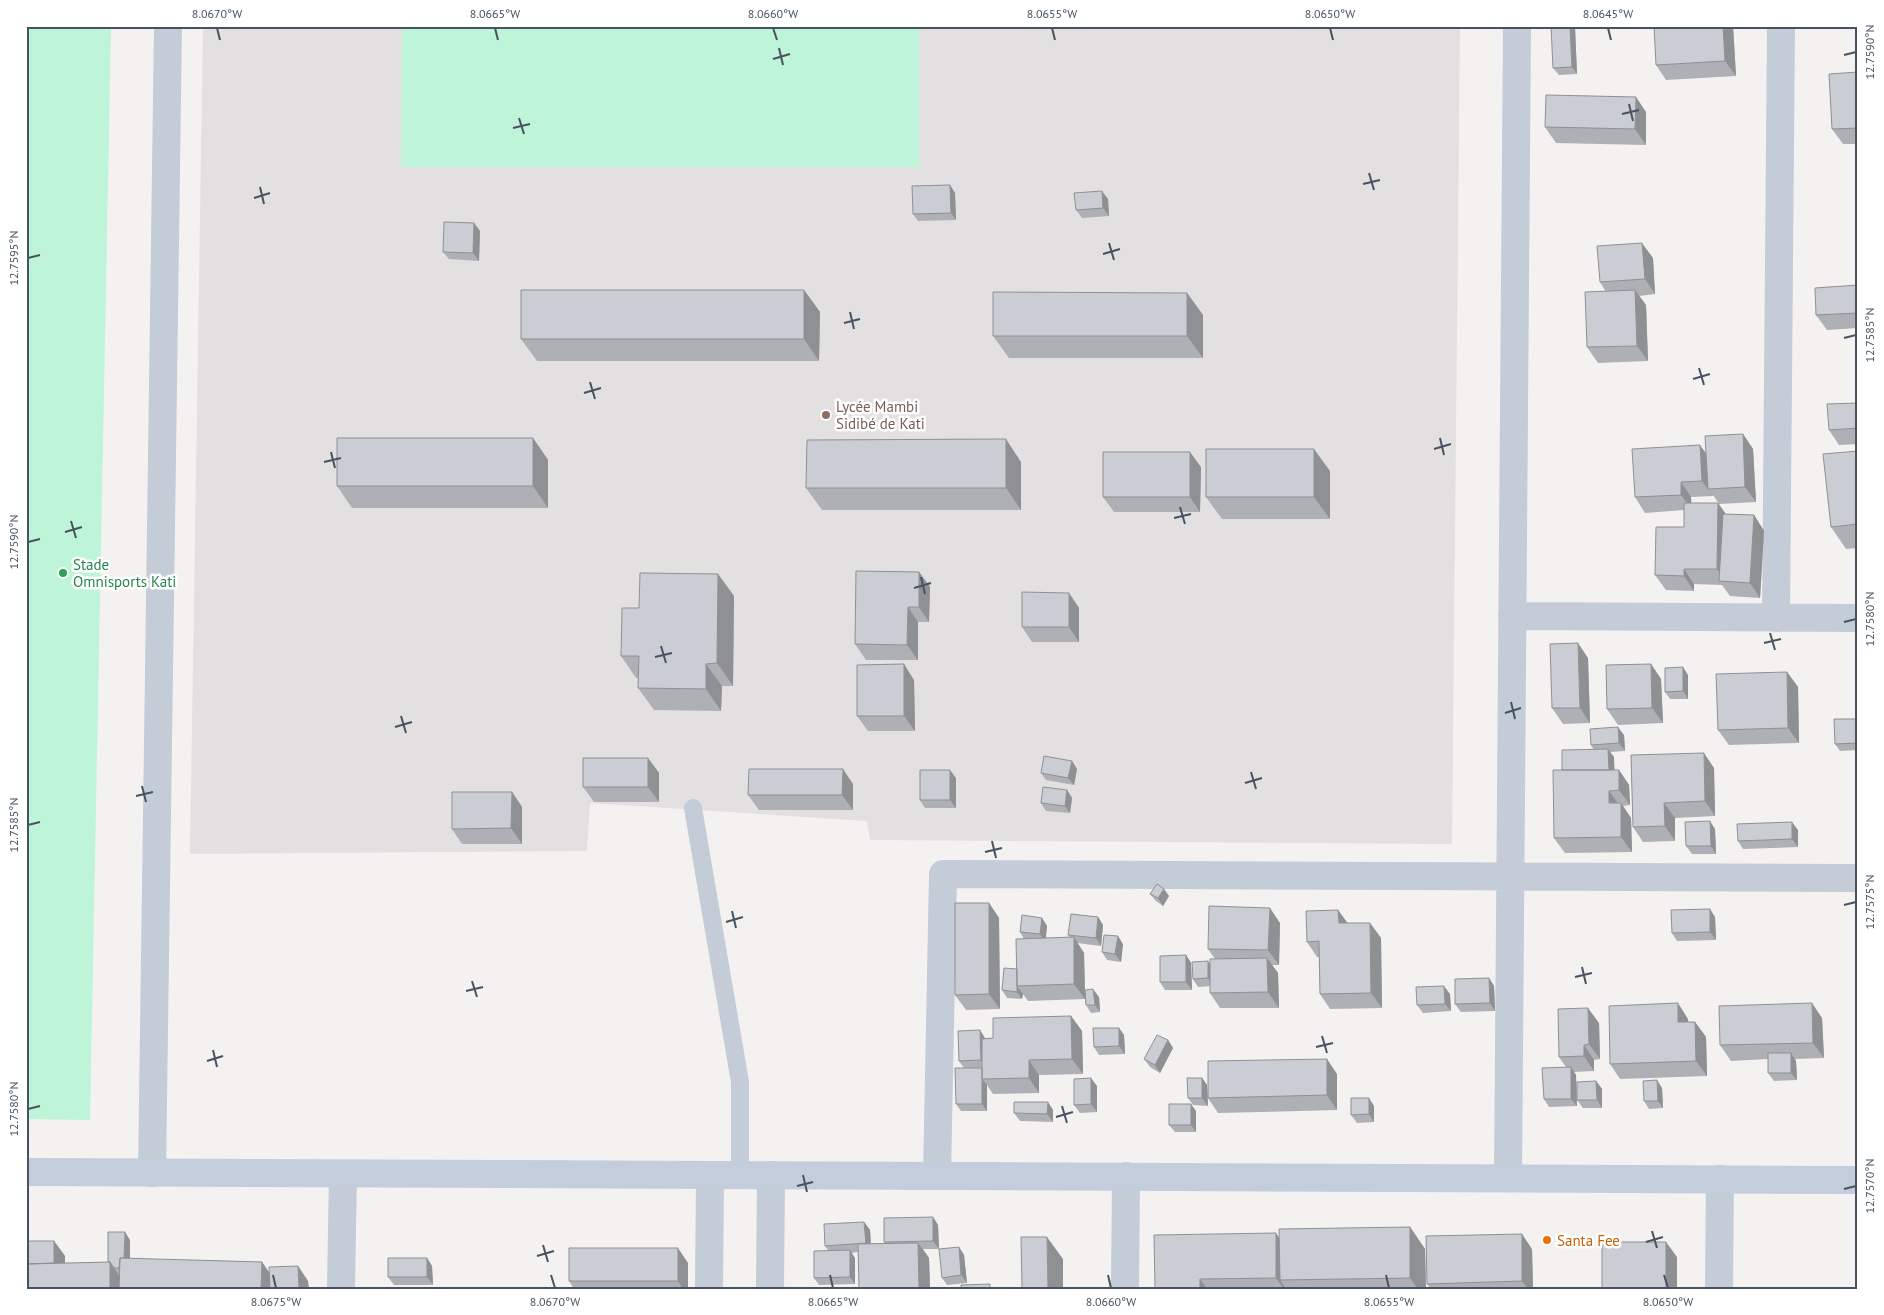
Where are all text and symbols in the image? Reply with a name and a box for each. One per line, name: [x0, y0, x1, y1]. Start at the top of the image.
text: 8.0670°W: [192, 6, 242, 21]
text: 8.0665°W: [470, 6, 520, 21]
text: 8.0660°W: [748, 6, 798, 21]
text: 8.0655°W: [1027, 6, 1077, 21]
text: 8.0650°W: [1305, 6, 1355, 21]
text: 8.0645°W: [1583, 6, 1633, 21]
text: 12.7590°N: [1862, 25, 1877, 79]
text: 12.7595°N: [6, 231, 21, 285]
text: 12.7585°N: [1862, 308, 1877, 362]
place label: Lycée Mambi Sidibé de Kati: [836, 397, 925, 433]
marker: Lycée Mambi Sidibé de Kati: [820, 409, 832, 421]
text: 12.7590°N: [6, 515, 21, 569]
place label: Stade Omnisports Kati: [73, 555, 176, 591]
marker: Stade Omnisports Kati: [57, 567, 69, 579]
text: 12.7580°N: [1862, 592, 1877, 646]
text: 12.7585°N: [6, 798, 21, 852]
text: 12.7575°N: [1862, 875, 1877, 929]
text: 12.7580°N: [6, 1082, 21, 1136]
text: 12.7570°N: [1862, 1159, 1877, 1213]
place label: Santa Fee: [1557, 1231, 1620, 1250]
marker: Santa Fee: [1541, 1234, 1553, 1246]
text: 8.0675°W: [251, 1294, 301, 1309]
text: 8.0670°W: [530, 1294, 580, 1309]
text: 8.0665°W: [808, 1294, 858, 1309]
text: 8.0660°W: [1086, 1294, 1136, 1309]
text: 8.0655°W: [1364, 1294, 1414, 1309]
text: 8.0650°W: [1643, 1294, 1693, 1309]

